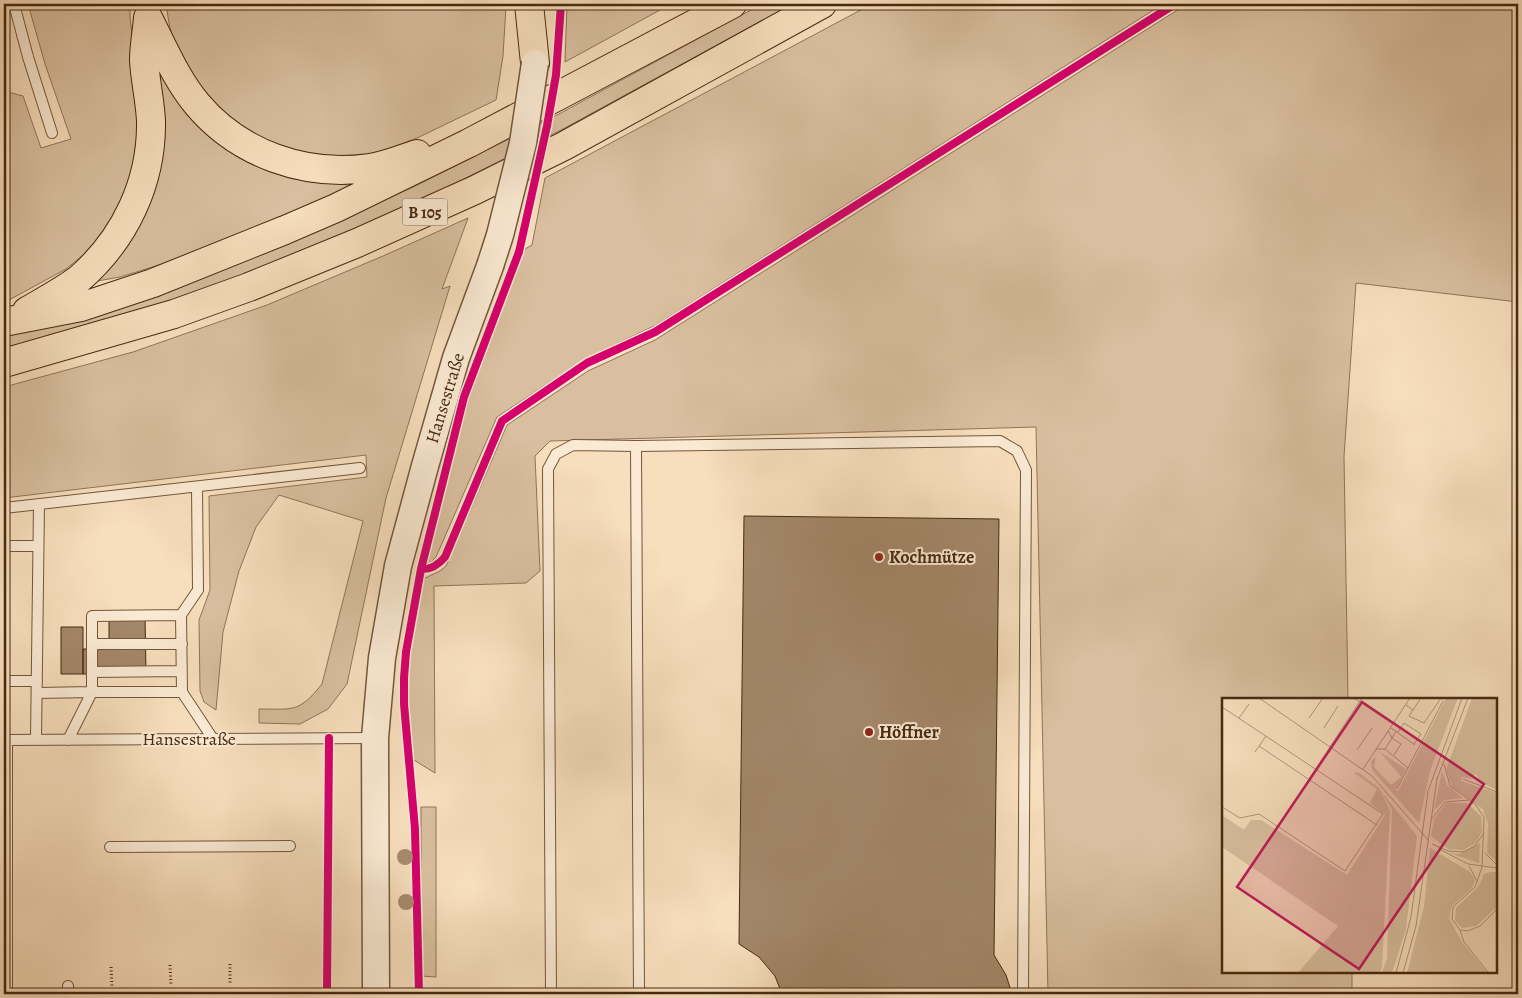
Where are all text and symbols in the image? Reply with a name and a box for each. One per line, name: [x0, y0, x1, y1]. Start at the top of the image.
road number: B 105: [402, 198, 448, 226]
street label: Hansestraße: [420, 350, 470, 446]
place label: Kochmütze: [889, 545, 974, 569]
marker: Kochmütze: [873, 551, 885, 563]
inset map: [1222, 698, 1497, 973]
place label: Höffner: [879, 720, 940, 744]
marker: Höffner: [863, 726, 875, 738]
street label: Hansestraße: [142, 727, 236, 751]

